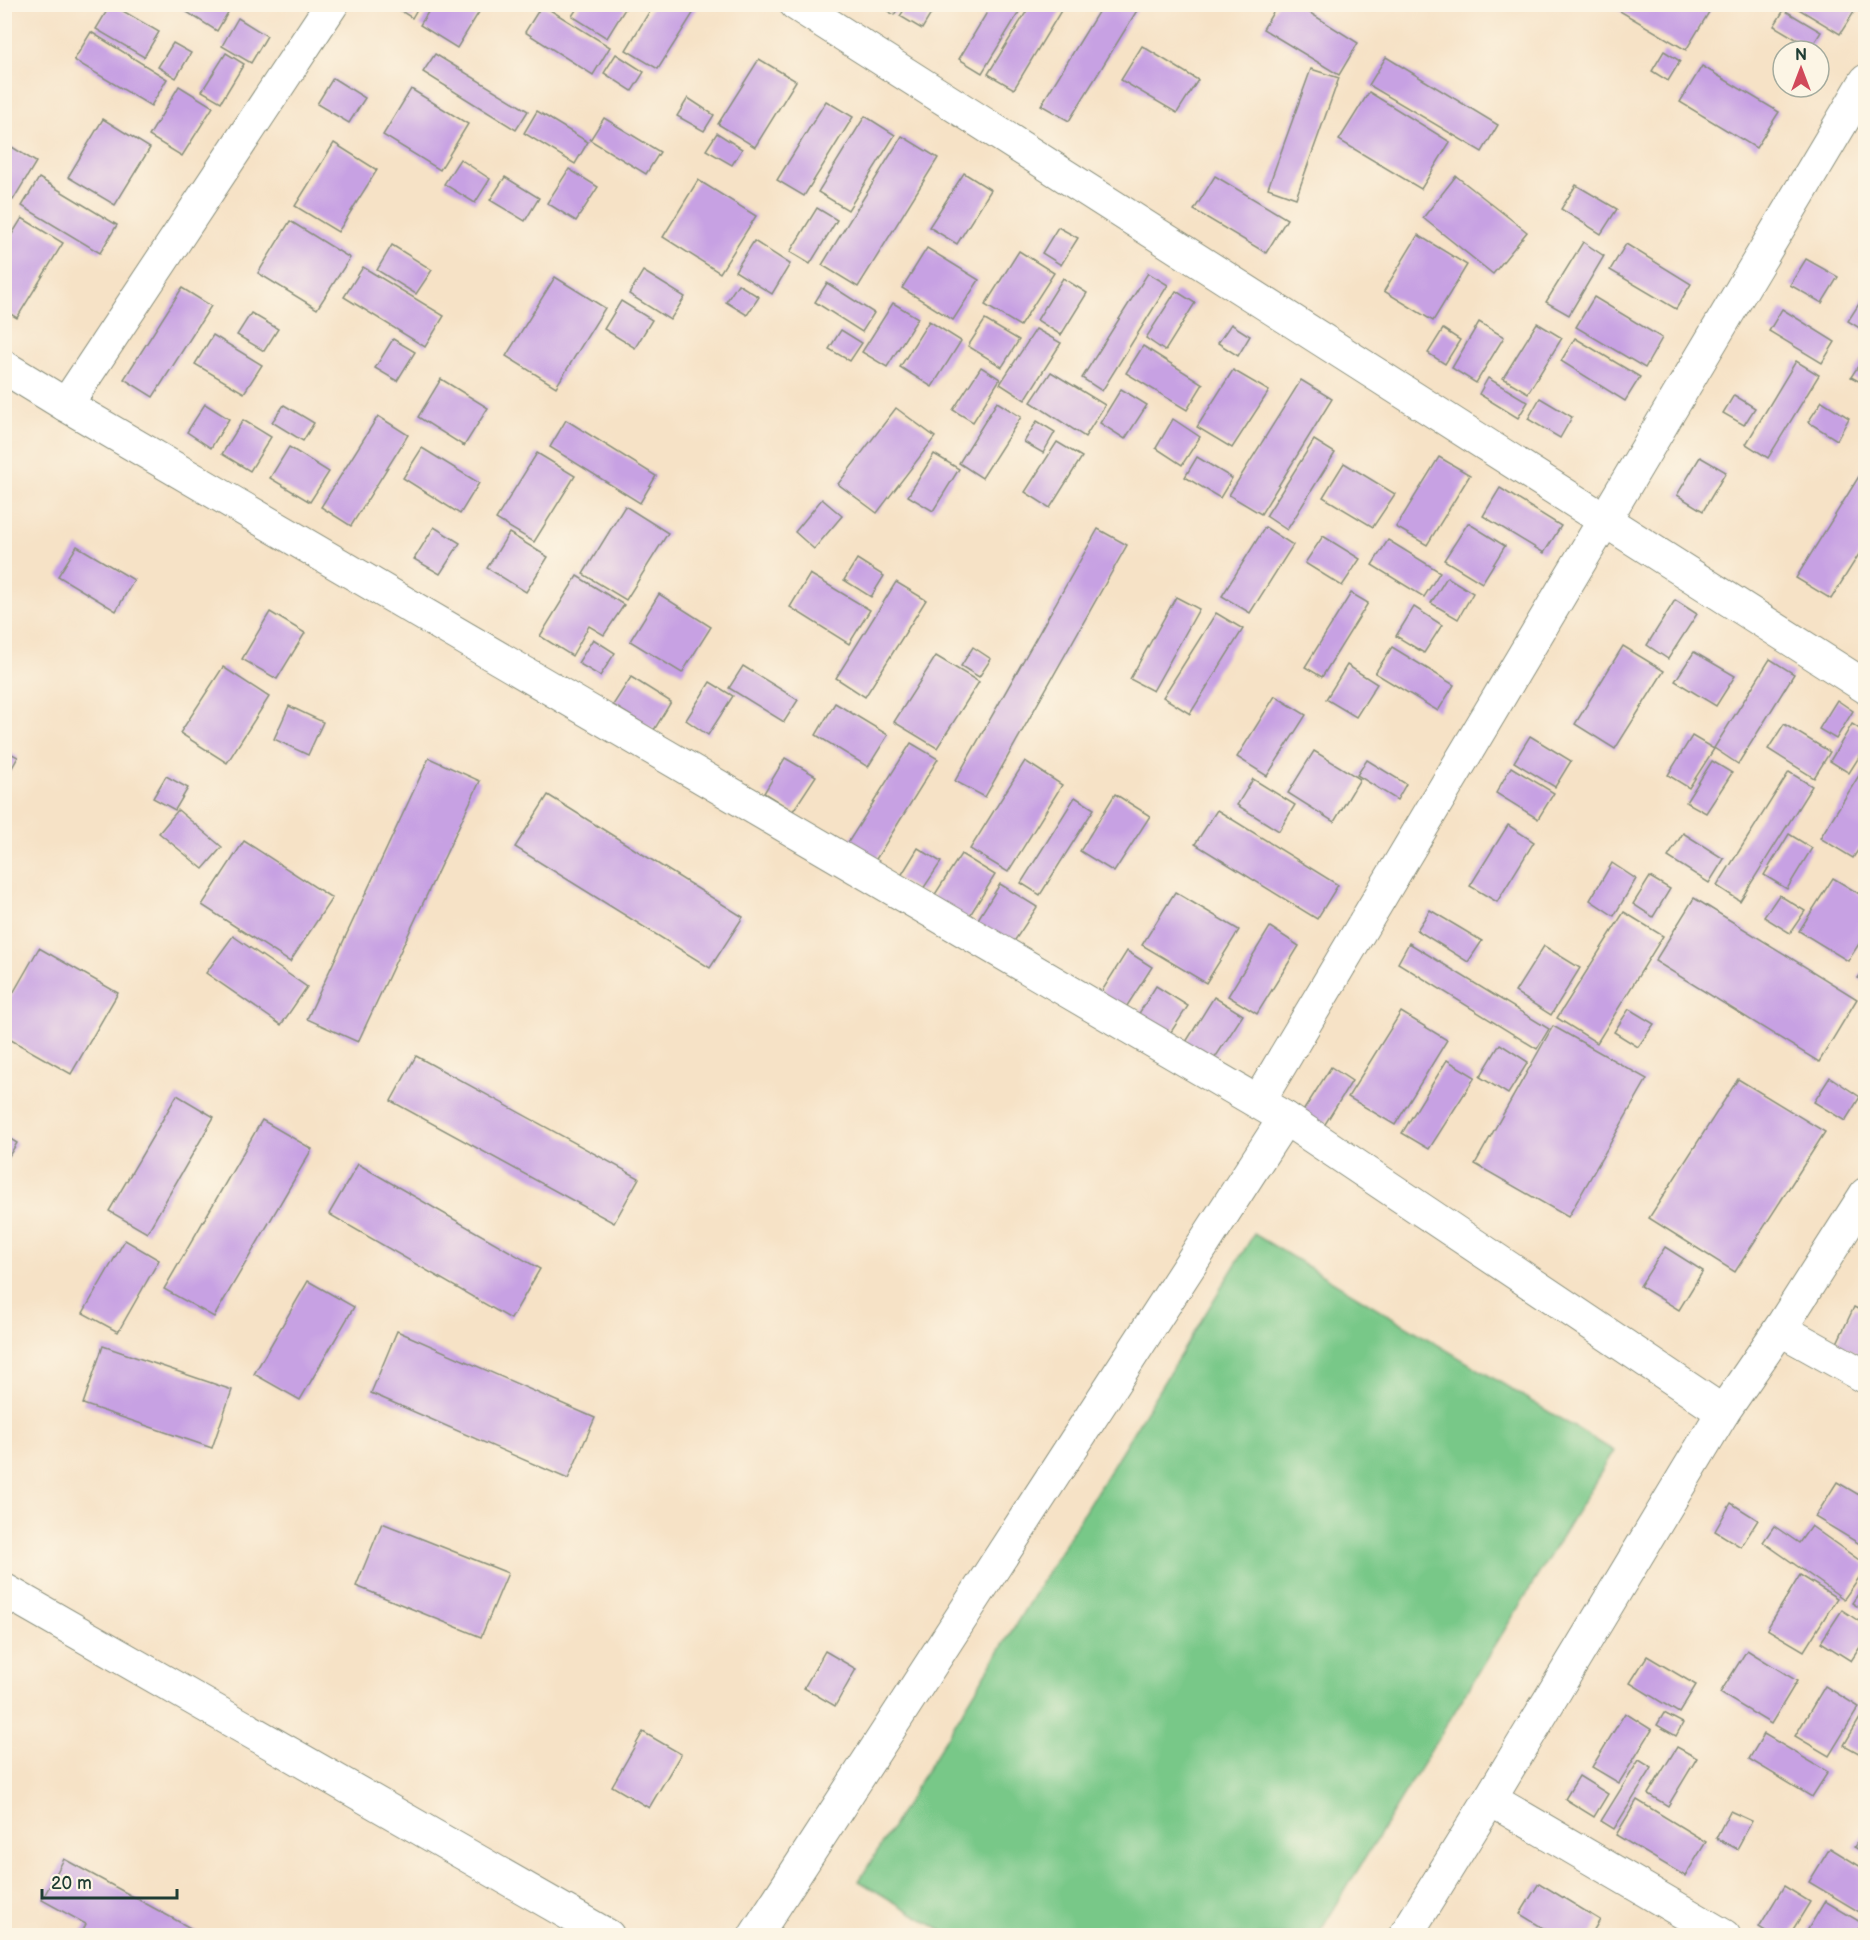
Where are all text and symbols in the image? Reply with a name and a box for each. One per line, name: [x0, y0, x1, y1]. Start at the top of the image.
north arrow: [1771, 39, 1831, 99]
text: N: [1795, 46, 1807, 65]
scale bar: [42, 1862, 177, 1900]
text: 20 m: [51, 1873, 92, 1894]

